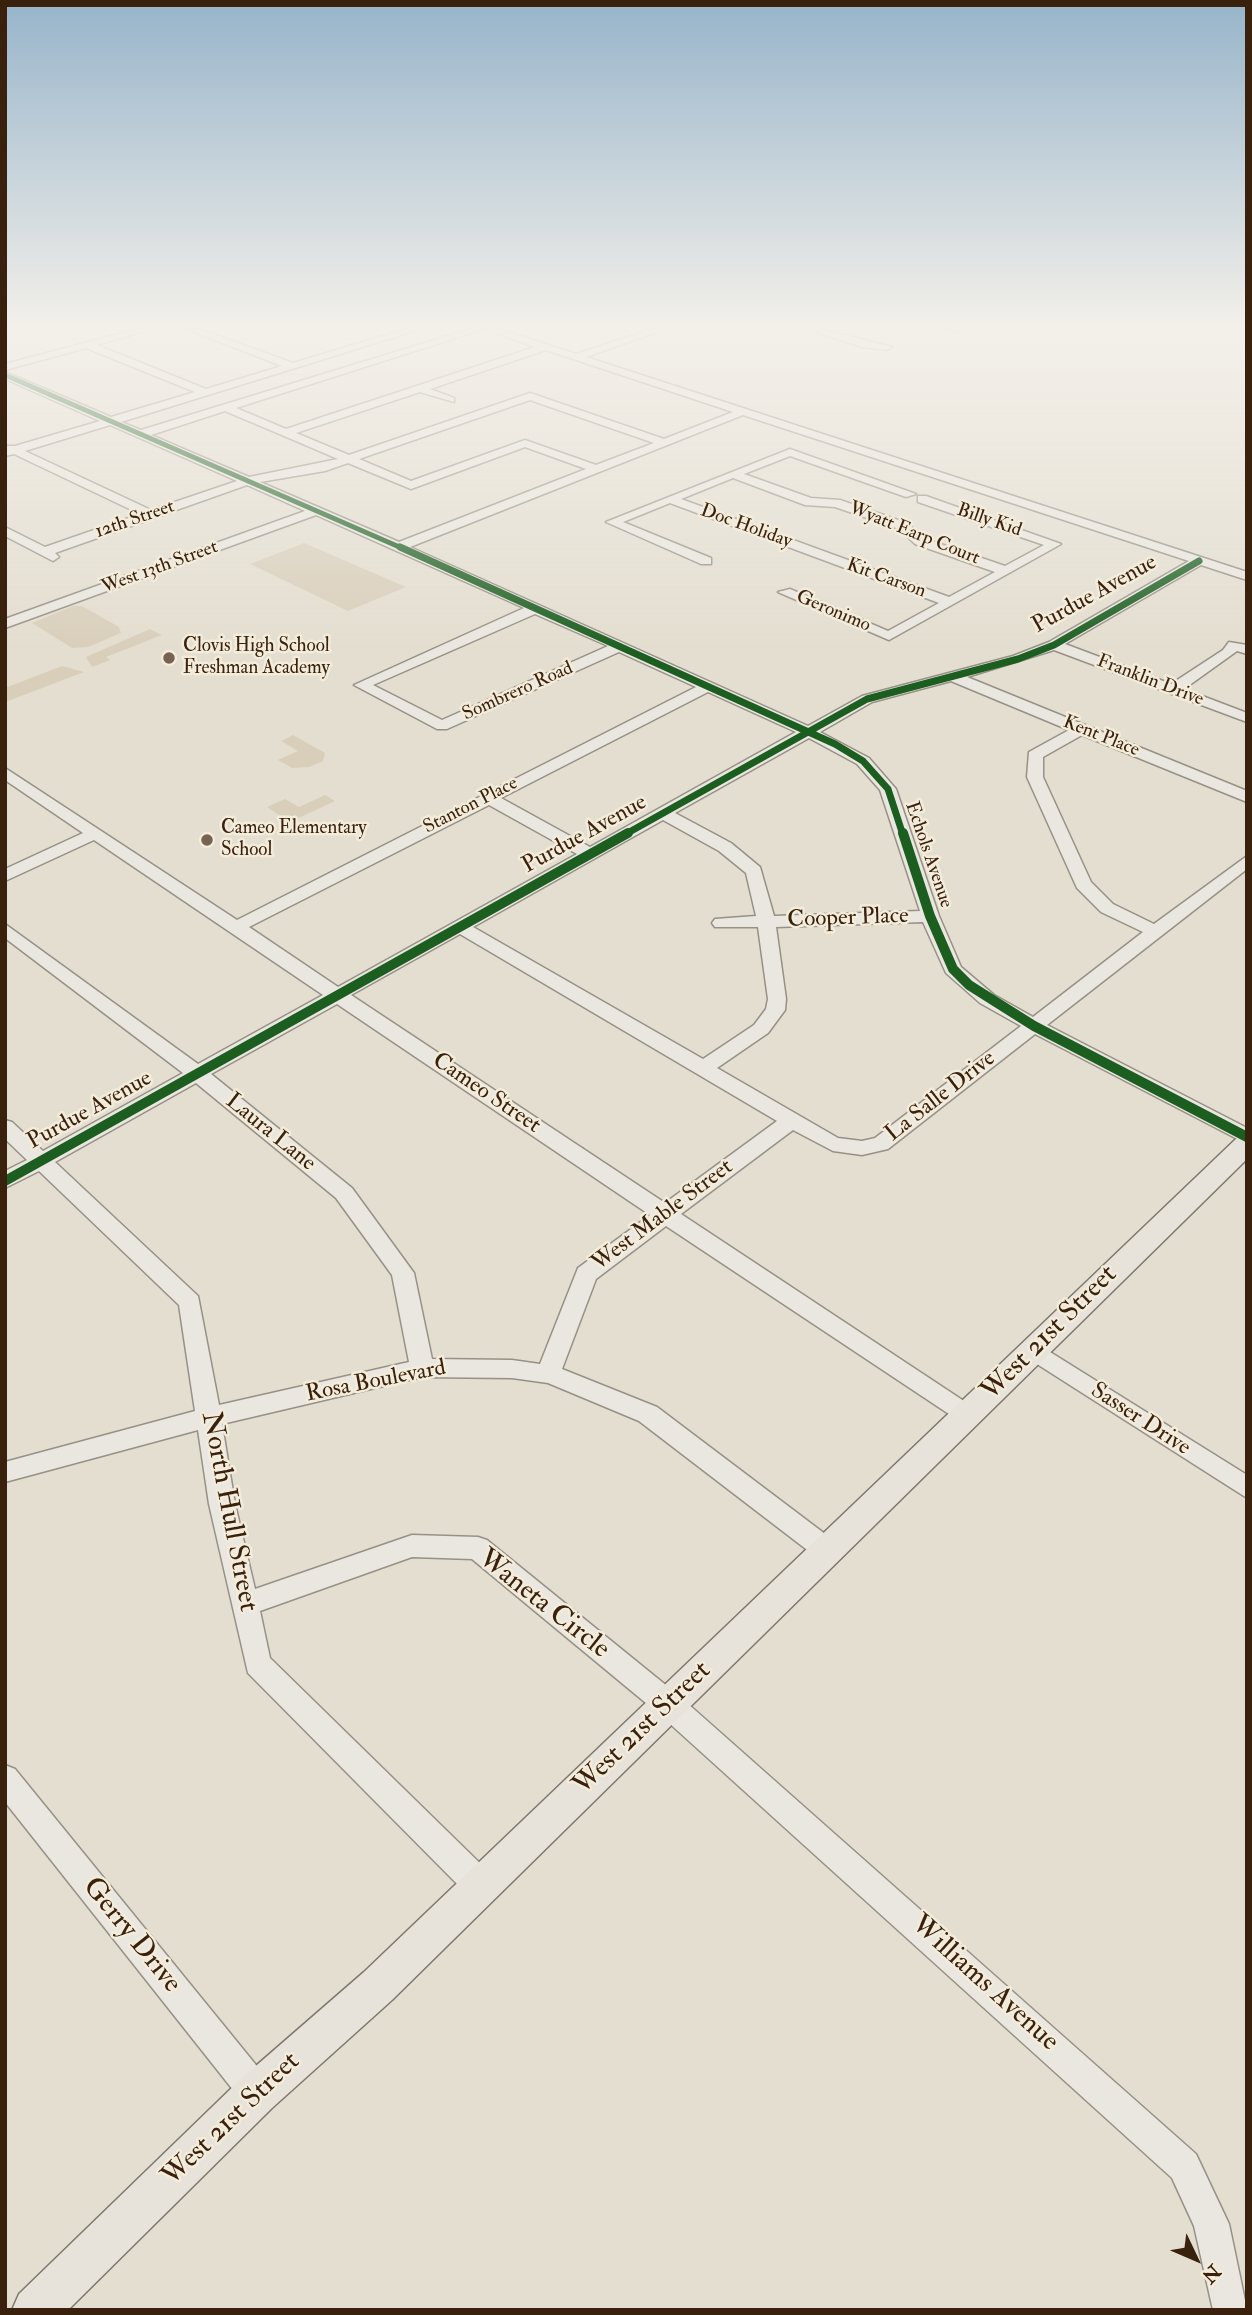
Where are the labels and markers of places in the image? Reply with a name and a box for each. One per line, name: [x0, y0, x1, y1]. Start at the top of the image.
place label: Clovis High School Freshman Academy: [183, 636, 330, 680]
marker: Clovis High School Freshman Academy: [161, 650, 177, 666]
place label: Cameo Elementary School: [221, 818, 367, 862]
marker: Cameo Elementary School: [199, 832, 215, 848]

